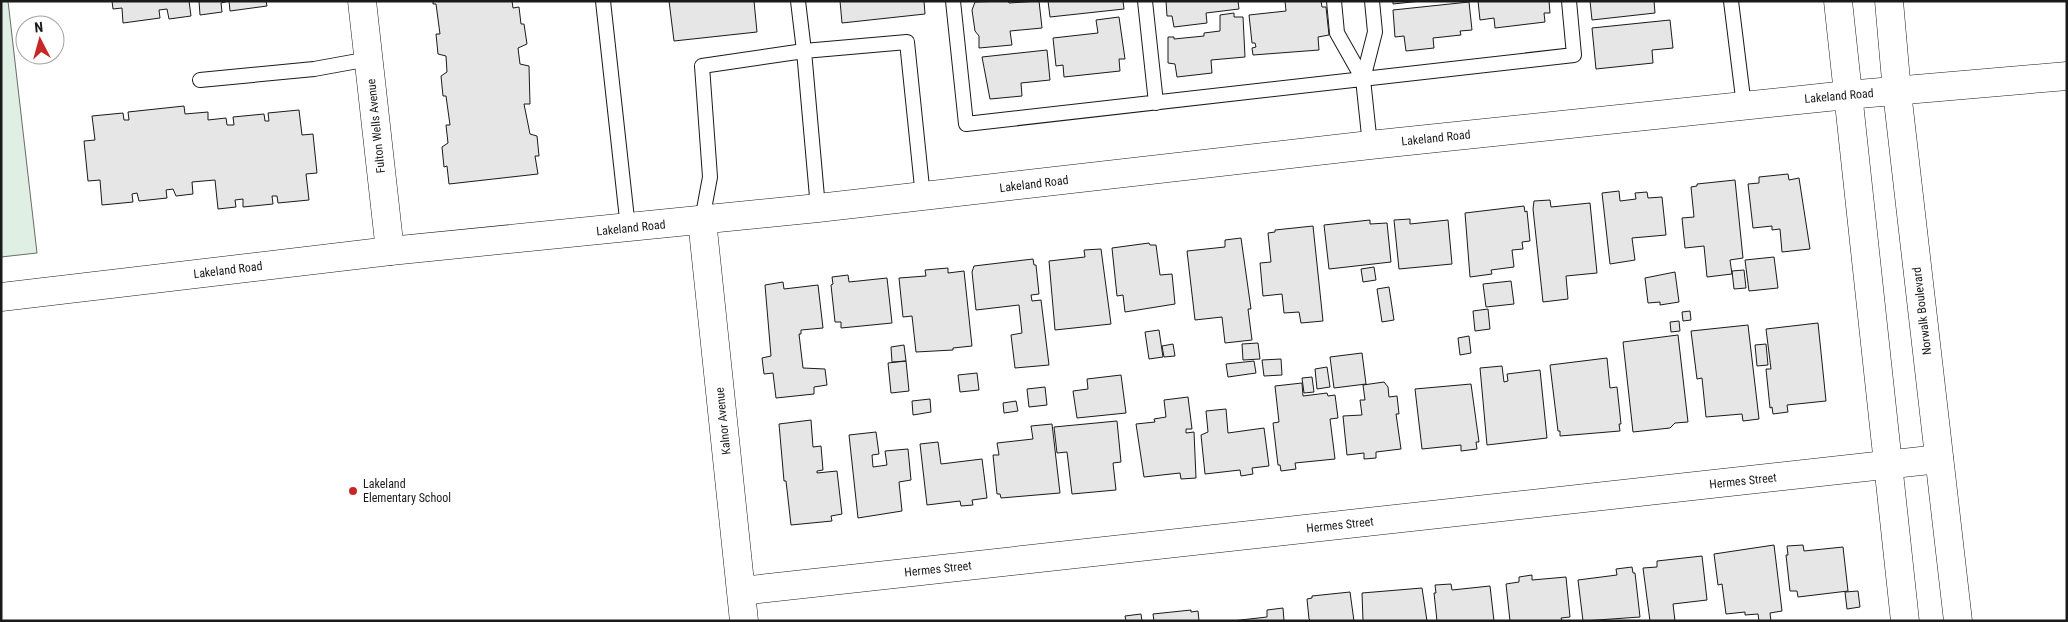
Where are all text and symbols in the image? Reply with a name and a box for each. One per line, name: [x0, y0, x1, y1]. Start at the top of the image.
north arrow: [15, 15, 65, 65]
text: N: [34, 19, 44, 35]
street label: Fulton Wells Avenue: [364, 78, 388, 174]
street label: Lakeland Road: [1804, 86, 1874, 106]
street label: Lakeland Road: [1401, 127, 1471, 149]
street label: Lakeland Road: [999, 173, 1069, 195]
street label: Lakeland Road: [596, 217, 666, 239]
street label: Lakeland Road: [193, 259, 263, 281]
street label: Norwalk Boulevard: [1910, 266, 1934, 356]
street label: Kalnor Avenue: [712, 386, 734, 455]
street label: Hermes Street: [1709, 470, 1778, 492]
place label: Lakeland Elementary School: [363, 477, 451, 505]
marker: Lakeland Elementary School: [347, 485, 359, 497]
street label: Hermes Street: [1306, 514, 1375, 536]
street label: Hermes Street: [904, 558, 973, 580]

